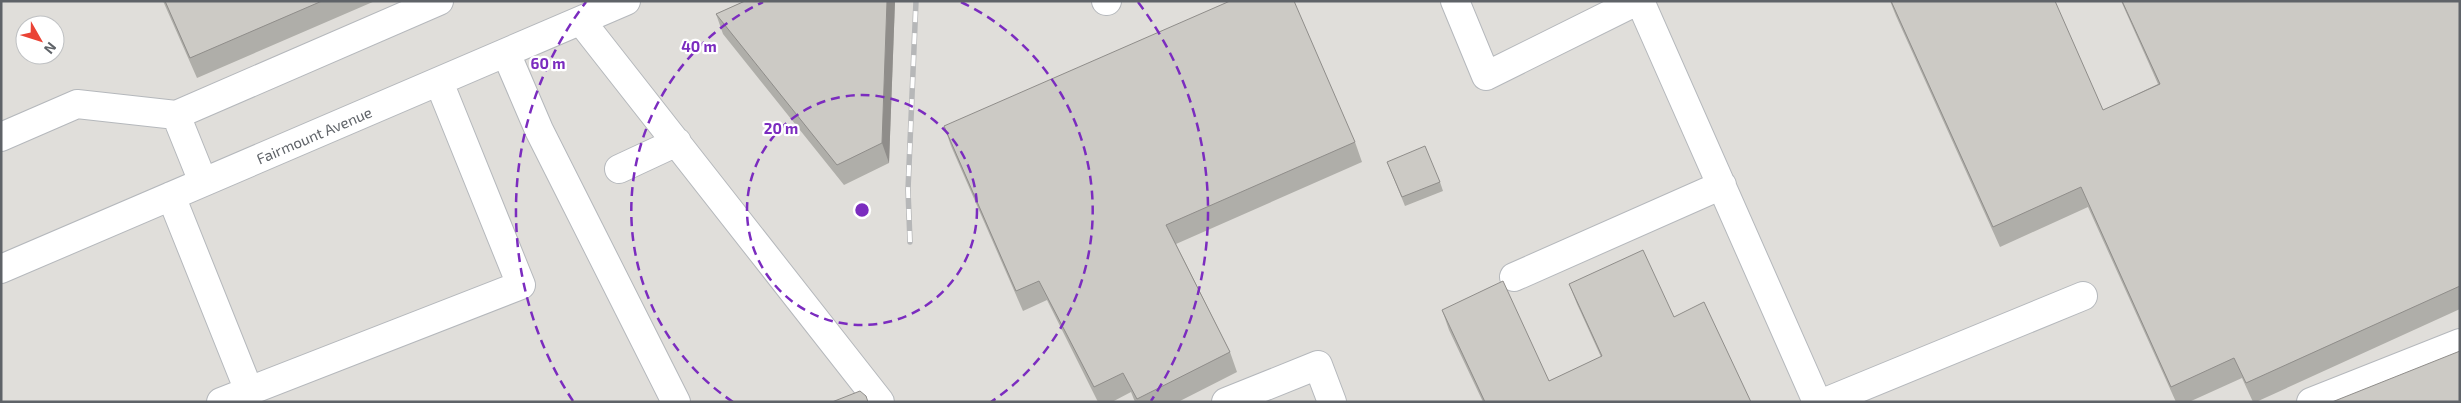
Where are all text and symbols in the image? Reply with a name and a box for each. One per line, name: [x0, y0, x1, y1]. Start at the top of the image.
north arrow: [15, 15, 65, 65]
text: 40 m: [681, 37, 717, 55]
text: N: [41, 39, 60, 58]
text: 60 m: [531, 54, 565, 72]
street label: Fairmount Avenue: [254, 103, 374, 167]
text: 20 m: [764, 119, 798, 137]
centre of rings: [853, 201, 871, 219]

